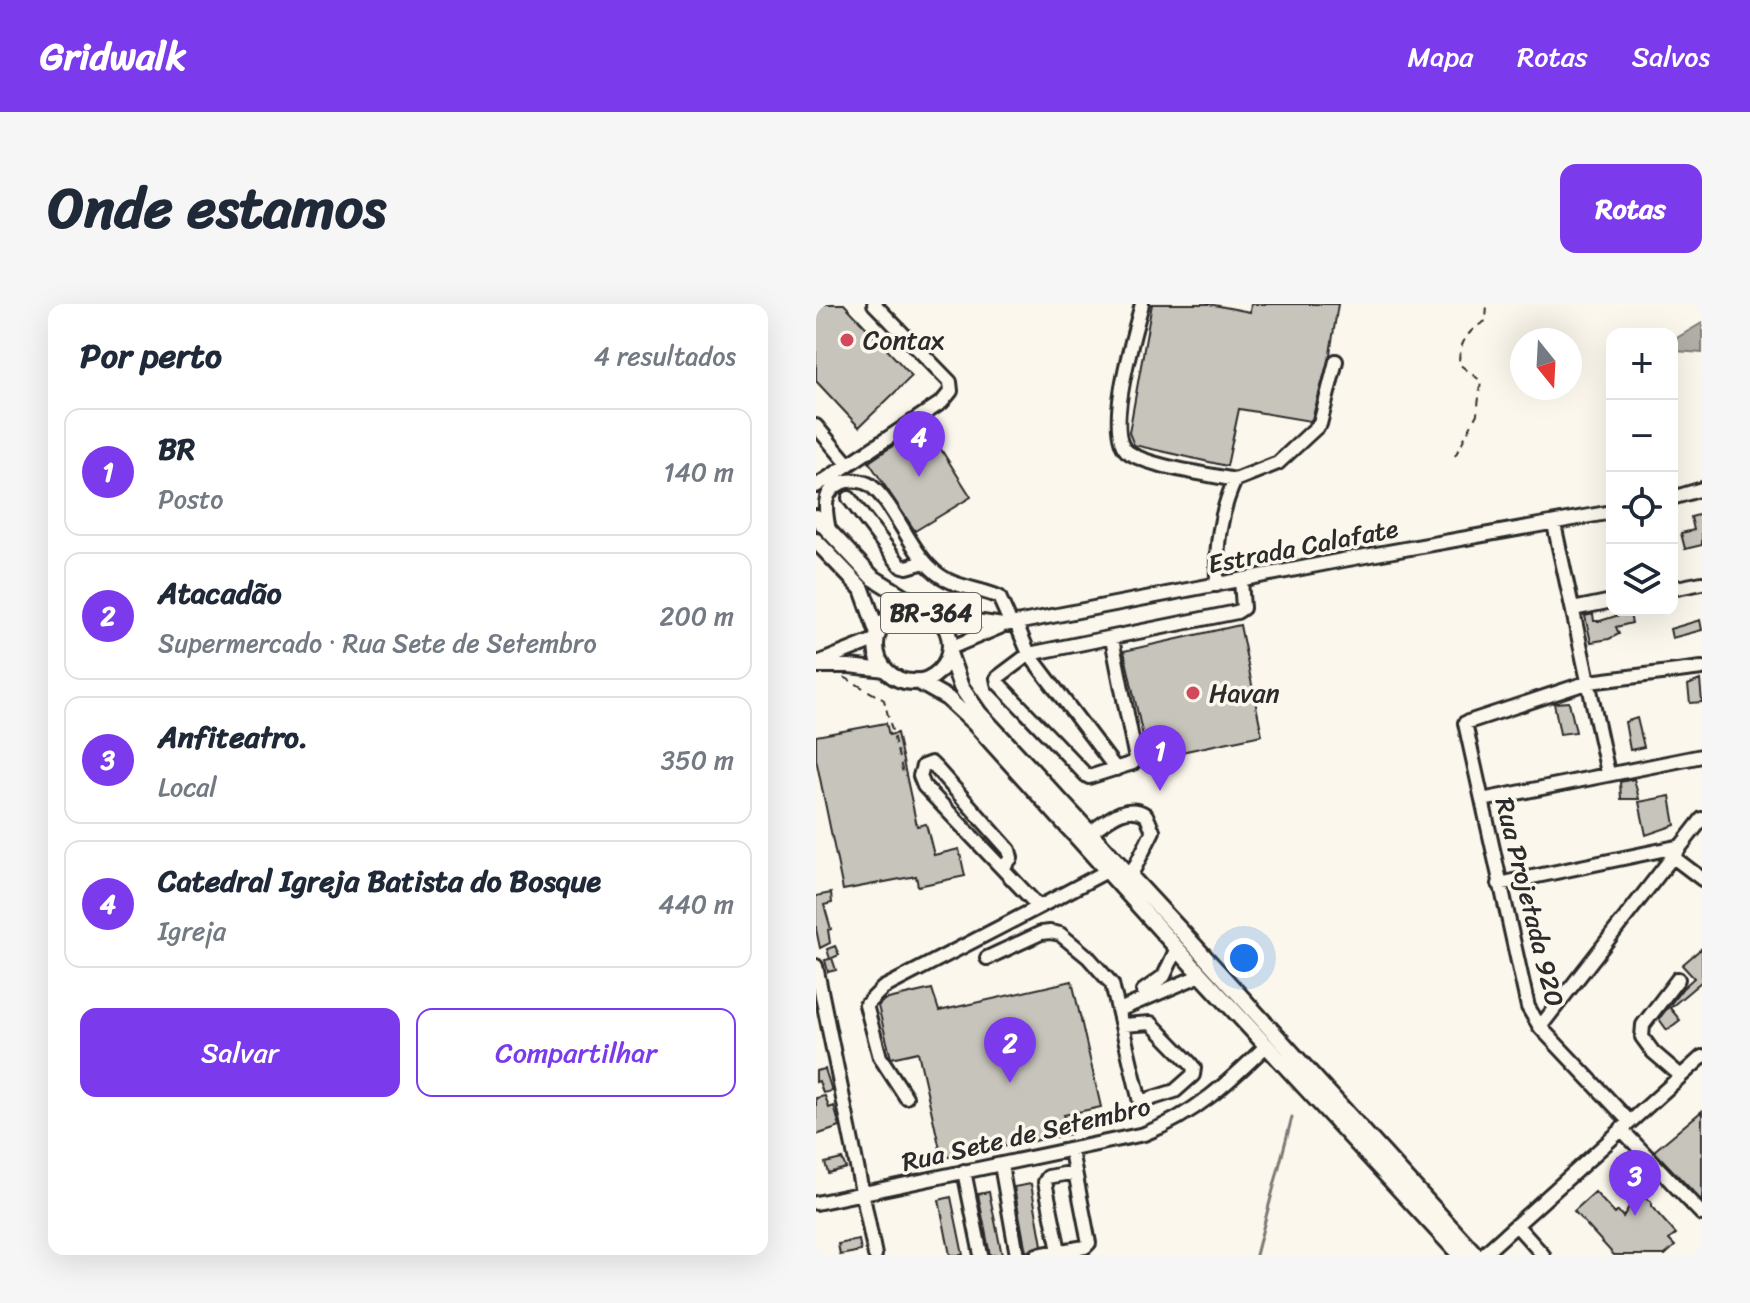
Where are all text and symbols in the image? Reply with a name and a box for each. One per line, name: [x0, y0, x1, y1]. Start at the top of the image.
text: Gridwalk: [40, 23, 186, 90]
text: Mapa: [1407, 32, 1473, 81]
text: Rotas: [1517, 32, 1588, 81]
text: Salvos: [1632, 32, 1710, 81]
text: Onde estamos: [48, 159, 386, 258]
button: Rotas: [1560, 164, 1702, 253]
place label: Contax: [863, 317, 945, 363]
text: Por perto: [80, 326, 222, 386]
north arrow: [1510, 328, 1582, 400]
map controls: [1606, 328, 1678, 616]
button: +: [1606, 328, 1678, 400]
marker: Contax: [838, 331, 856, 349]
text: 4 resultados: [594, 333, 736, 379]
button: −: [1606, 400, 1678, 472]
pin: 4: [893, 411, 945, 477]
text: BR: [158, 422, 195, 476]
text: 1: [102, 449, 114, 495]
text: 140 m: [663, 449, 734, 495]
button: locate: [1606, 472, 1678, 544]
text: Posto: [158, 476, 224, 522]
street label: Estrada Calafate: [1204, 505, 1403, 587]
button: layers: [1606, 544, 1678, 616]
text: Atacadão: [158, 566, 282, 620]
text: 2: [100, 593, 116, 639]
text: 200 m: [659, 593, 734, 639]
road number: BR-364: [881, 593, 981, 633]
text: Supermercado · Rua Sete de Setembro: [158, 620, 597, 666]
place label: Havan: [1209, 670, 1280, 716]
marker: Havan: [1184, 684, 1202, 702]
text: Anfiteatro.: [158, 710, 308, 764]
pin: 1: [1134, 725, 1186, 791]
text: 3: [101, 737, 115, 783]
text: 350 m: [661, 737, 734, 783]
text: Local: [158, 764, 217, 810]
street label: Rua Projetada 920: [1482, 792, 1578, 1012]
text: Catedral Igreja Batista do Bosque: [158, 854, 601, 908]
text: 4: [100, 881, 116, 927]
text: 440 m: [658, 881, 734, 927]
text: Igreja: [158, 908, 226, 954]
your location: [1224, 938, 1264, 978]
button: Salvar: [80, 1008, 400, 1097]
button: Compartilhar: [416, 1008, 736, 1097]
pin: 2: [984, 1017, 1036, 1083]
street label: Rua Sete de Setembro: [897, 1083, 1155, 1185]
pin: 3: [1609, 1150, 1661, 1216]

